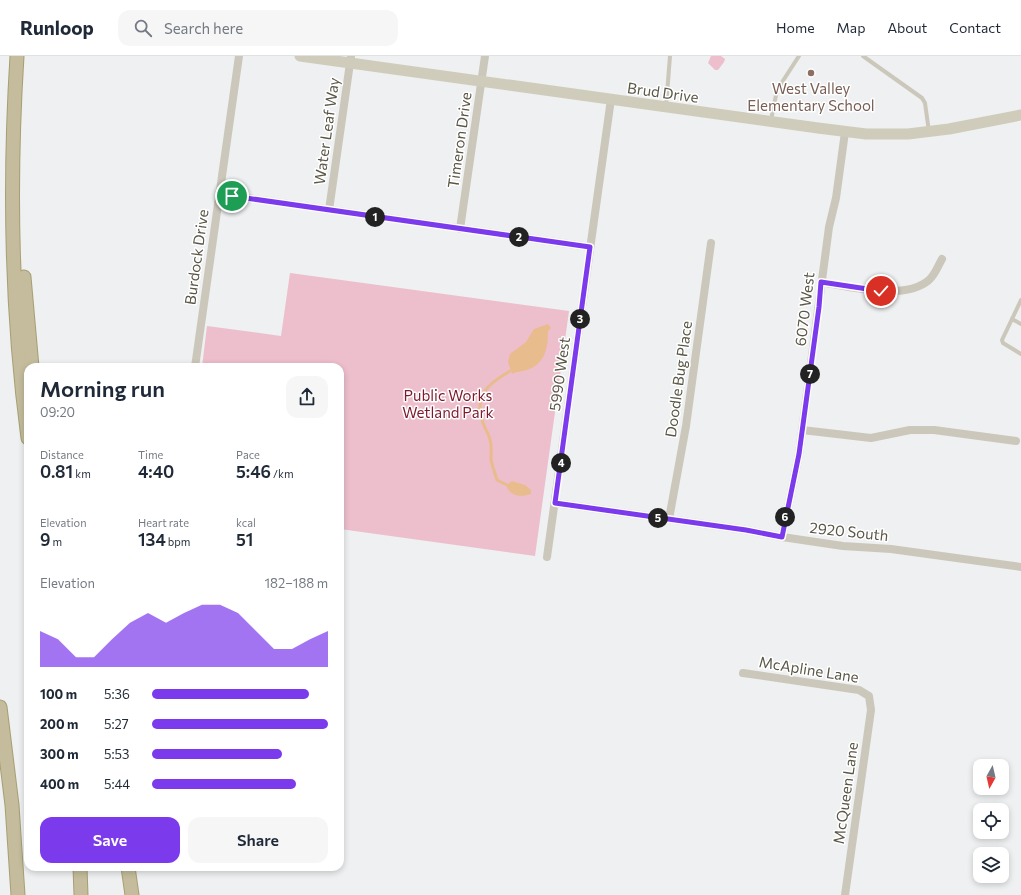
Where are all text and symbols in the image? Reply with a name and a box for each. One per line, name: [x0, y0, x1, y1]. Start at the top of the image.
search box: [118, 10, 398, 46]
text: Runloop: [20, 16, 94, 39]
icon: search: [132, 17, 154, 39]
text: Search here: [164, 19, 243, 37]
text: Home: [776, 19, 815, 36]
text: Map: [837, 19, 865, 36]
text: About: [887, 19, 927, 36]
text: Contact: [949, 19, 1001, 36]
marker: West Valley Elementary School: [806, 68, 816, 78]
street label: Water Leaf Way: [310, 76, 342, 186]
street label: Brud Drive: [626, 78, 700, 106]
place label: West Valley Elementary School: [747, 79, 875, 114]
street label: Timeron Drive: [443, 91, 475, 189]
pin: [215, 179, 249, 213]
icon: arrive: [221, 185, 243, 207]
pin: 1: [365, 207, 385, 227]
street label: Burdock Drive: [180, 208, 212, 306]
text: 1: [373, 210, 377, 223]
pin: 2: [509, 227, 529, 247]
text: 2: [516, 230, 522, 243]
street label: 6070 West: [791, 271, 817, 347]
pin: [864, 274, 898, 308]
icon: check: [870, 280, 892, 302]
pin: 3: [570, 309, 590, 329]
text: 3: [577, 312, 583, 325]
street label: Doodle Bug Place: [661, 319, 695, 439]
street label: 5990 West: [545, 336, 573, 412]
pin: 7: [800, 364, 820, 384]
text: 7: [807, 367, 813, 380]
text: Morning run: [40, 375, 165, 402]
button: share: [286, 376, 328, 418]
park label: Public Works Wetland Park: [402, 386, 494, 421]
text: 09:20: [40, 404, 75, 420]
text: Distance: [40, 448, 84, 461]
text: Time: [138, 448, 163, 461]
text: Pace: [236, 448, 260, 461]
pin: 4: [551, 453, 571, 473]
text: 4: [558, 456, 564, 469]
text: 0.81: [40, 461, 73, 482]
text: 4:40: [138, 461, 174, 482]
text: 5:46: [236, 461, 271, 482]
text: km: [73, 467, 91, 480]
text: /km: [271, 467, 294, 480]
pin: 6: [775, 507, 795, 527]
pin: 5: [648, 508, 668, 528]
text: 6: [782, 510, 788, 523]
text: 5: [655, 511, 661, 524]
text: Elevation: [40, 516, 86, 529]
text: Heart rate: [138, 516, 189, 529]
text: kcal: [236, 516, 256, 529]
street label: 2920 South: [809, 518, 889, 544]
text: 9: [40, 529, 50, 550]
text: 134: [138, 529, 166, 550]
text: 51: [236, 529, 253, 550]
text: m: [50, 535, 62, 548]
text: bpm: [166, 535, 190, 548]
text: Elevation: [40, 575, 95, 591]
text: 182–188 m: [265, 575, 328, 591]
street label: McApline Lane: [758, 652, 860, 686]
text: 100 m: [40, 686, 77, 702]
text: 5:36: [104, 686, 130, 702]
text: 200 m: [40, 716, 78, 732]
text: 5:27: [104, 716, 129, 732]
street label: McQueen Lane: [829, 741, 861, 845]
text: 300 m: [40, 746, 79, 762]
text: 5:53: [104, 746, 129, 762]
north arrow: [973, 759, 1009, 795]
map controls: [973, 759, 1009, 883]
text: 400 m: [40, 776, 79, 792]
text: 5:44: [104, 776, 130, 792]
button: locate: [973, 803, 1009, 839]
button: Save: [40, 817, 180, 863]
button: Share: [188, 817, 328, 863]
button: layers: [973, 847, 1009, 883]

